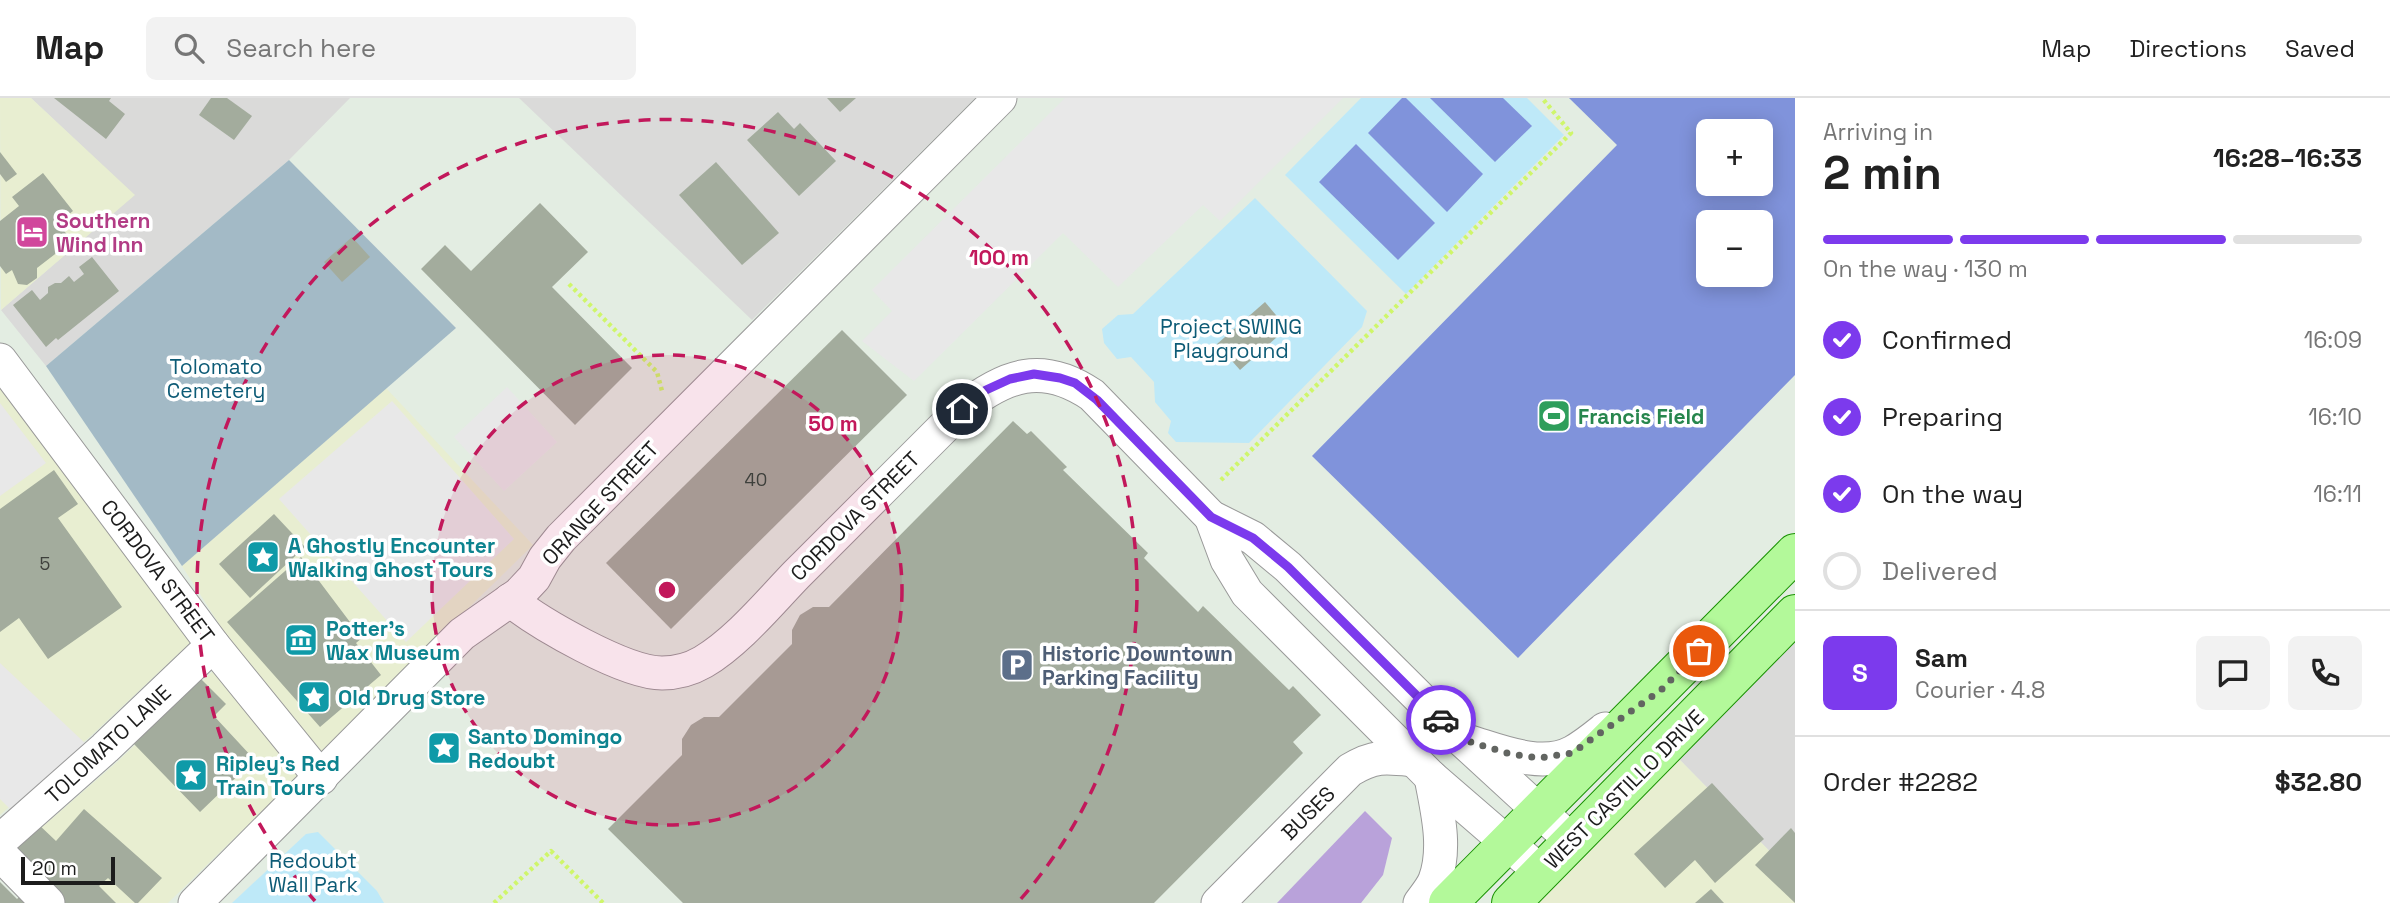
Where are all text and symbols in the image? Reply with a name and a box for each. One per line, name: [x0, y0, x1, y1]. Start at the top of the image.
search box: [146, 17, 636, 80]
text: Map: [35, 27, 104, 69]
icon: search: [170, 29, 208, 67]
text: Search here: [226, 31, 376, 65]
text: Map: [2041, 33, 2091, 64]
text: Directions: [2129, 33, 2247, 64]
text: Saved: [2285, 33, 2355, 64]
text: Arriving in: [1823, 117, 1933, 147]
map controls: [1696, 119, 1773, 287]
button: +: [1696, 119, 1773, 196]
text: 16:28–16:33: [2213, 141, 2362, 175]
text: 2 min: [1823, 144, 1942, 202]
place label: Southern Wind Inn: [56, 207, 150, 258]
button: −: [1696, 210, 1773, 287]
hotel icon: Southern Wind Inn: [13, 213, 51, 251]
text: 100 m: [969, 244, 1029, 271]
text: On the way · 130 m: [1823, 254, 2028, 284]
park label: Project SWING Playground: [1160, 313, 1302, 364]
icon: check: [1823, 321, 1861, 359]
text: Confirmed: [1882, 323, 2012, 357]
text: 16:09: [2304, 325, 2362, 355]
park label: Tolomato Cemetery: [167, 353, 265, 404]
pin: [932, 379, 992, 439]
icon: home: [943, 390, 981, 428]
sports icon: Francis Field: [1535, 397, 1573, 435]
icon: check: [1823, 398, 1861, 436]
text: Preparing: [1882, 400, 2003, 434]
text: 16:10: [2308, 402, 2362, 432]
place label: Francis Field: [1578, 403, 1704, 430]
text: 50 m: [808, 410, 858, 437]
street label: ORANGE STREET: [536, 436, 664, 570]
street label: CORDOVA STREET: [784, 445, 926, 587]
house number: 40: [745, 468, 767, 491]
icon: check: [1823, 475, 1861, 513]
text: On the way: [1882, 477, 2023, 511]
text: 16:11: [2313, 479, 2362, 509]
street label: CORDOVA STREET: [95, 494, 221, 648]
place label: A Ghostly Encounter Walking Ghost Tours: [288, 532, 495, 583]
place icon: A Ghostly Encounter Walking Ghost Tours: [244, 538, 282, 576]
house number: 5: [40, 552, 50, 575]
text: Delivered: [1882, 554, 1998, 588]
centre of rings: [655, 578, 679, 602]
place label: Potter's Wax Museum: [326, 615, 460, 666]
museum icon: Potter's Wax Museum: [282, 621, 320, 659]
pin: [1669, 621, 1729, 681]
icon: bag: [1680, 632, 1718, 670]
button: chat: [2196, 636, 2270, 710]
button: phone: [2288, 636, 2362, 710]
place label: Historic Downtown Parking Facility: [1042, 640, 1233, 691]
text: Sam: [1915, 641, 1968, 675]
parking icon: Historic Downtown Parking Facility: [998, 646, 1036, 684]
text: S: [1852, 656, 1868, 690]
text: Courier · 4.8: [1915, 675, 2045, 705]
place icon: Old Drug Store: [295, 678, 333, 716]
street label: TOLOMATO LANE: [39, 679, 177, 809]
place label: Old Drug Store: [338, 684, 485, 711]
courier: [1406, 685, 1476, 755]
icon: car: [1422, 701, 1460, 739]
street label: WEST CASTILLO DRIVE: [1538, 703, 1710, 875]
place label: Santo Domingo Redoubt: [468, 723, 622, 774]
place icon: Santo Domingo Redoubt: [425, 729, 463, 767]
place label: Ripley's Red Train Tours: [216, 750, 340, 801]
place icon: Ripley's Red Train Tours: [172, 756, 210, 794]
text: Order #2282: [1823, 765, 1978, 799]
text: $32.80: [2275, 765, 2362, 799]
street label: BUSES: [1275, 780, 1341, 846]
park label: Redoubt Wall Park: [268, 847, 358, 898]
scale bar: [21, 854, 116, 886]
text: 20 m: [32, 856, 77, 881]

